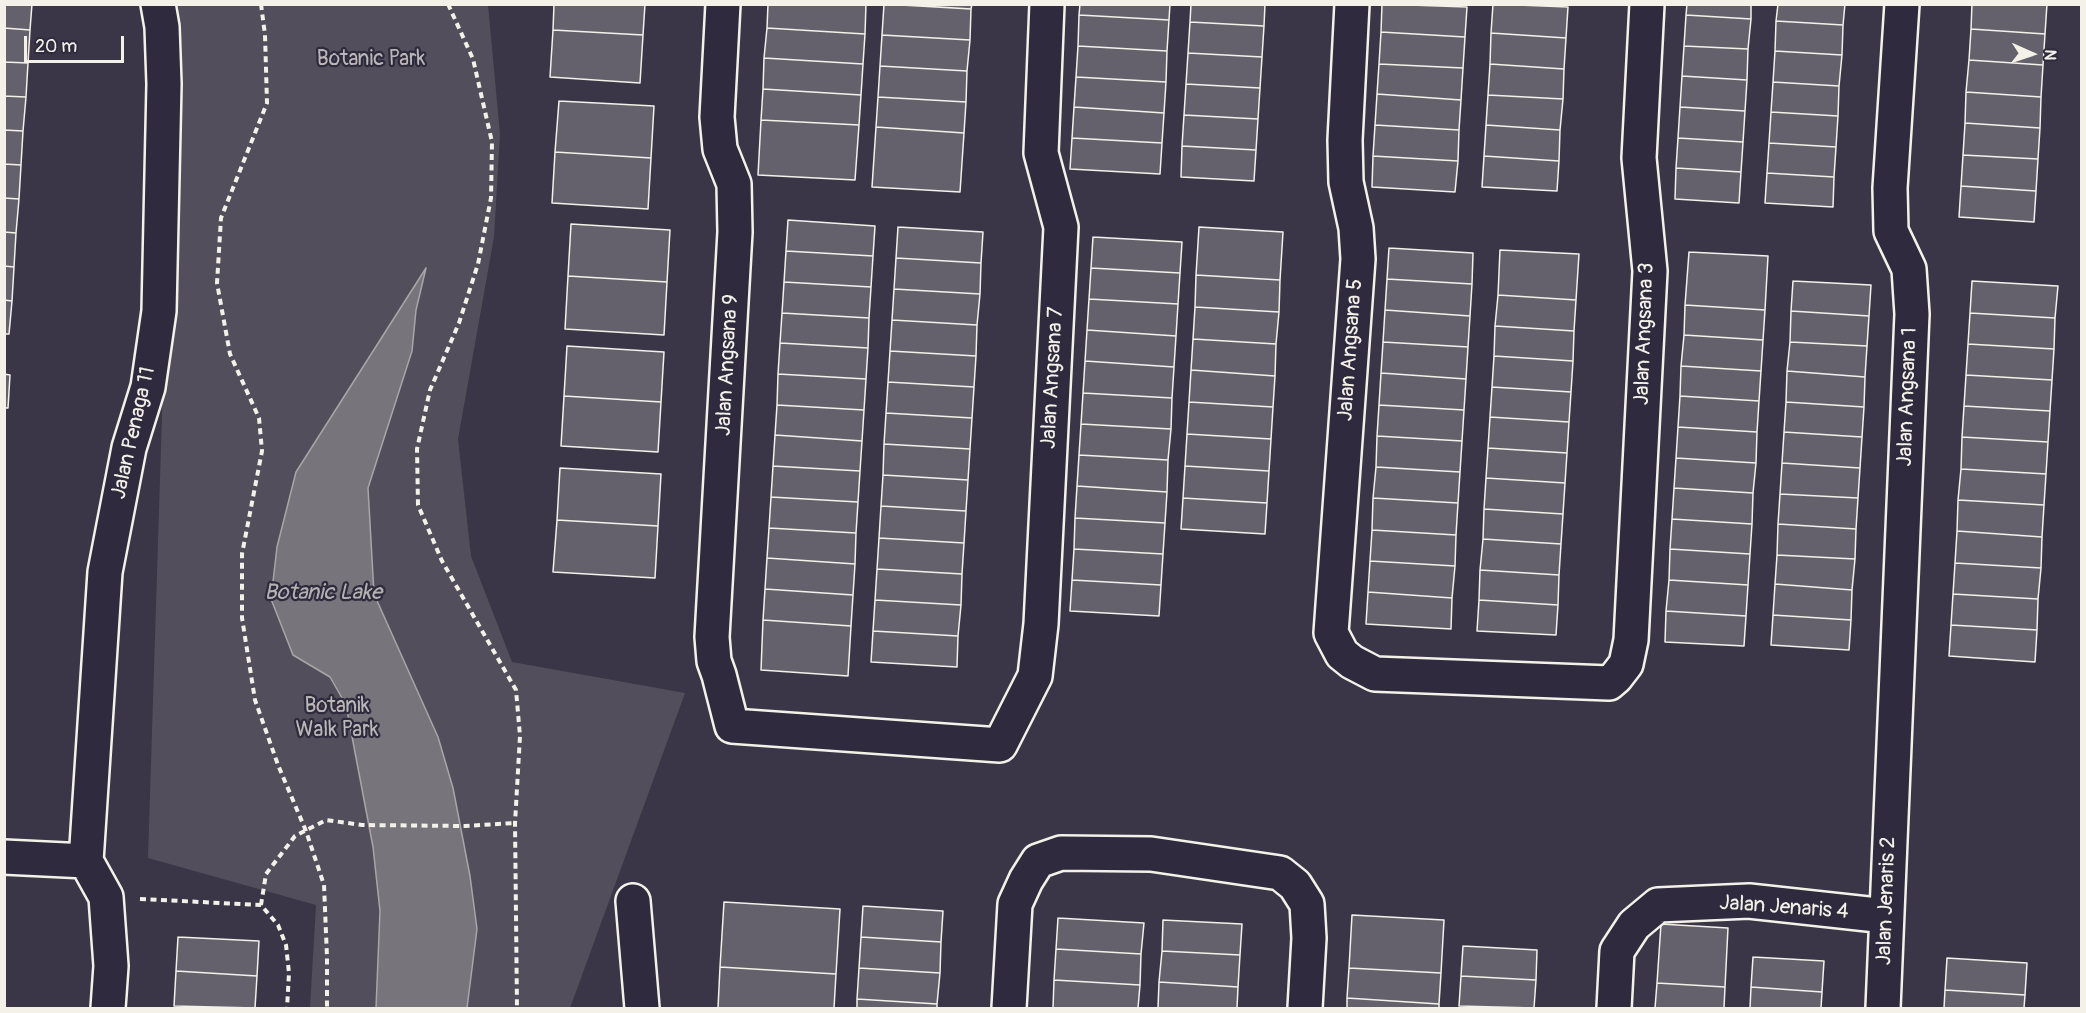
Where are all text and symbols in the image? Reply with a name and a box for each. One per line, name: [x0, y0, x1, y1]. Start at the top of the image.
scale bar: [27, 24, 128, 62]
north arrow: [2002, 24, 2062, 84]
text: 20 m: [35, 35, 77, 58]
park label: Botanic Park: [317, 47, 425, 73]
text: N: [2040, 49, 2060, 61]
street label: Jalan Angsana 3: [1630, 262, 1660, 406]
street label: Jalan Angsana 5: [1333, 278, 1369, 422]
street label: Jalan Angsana 9: [712, 293, 744, 437]
street label: Jalan Angsana 7: [1037, 306, 1069, 450]
street label: Jalan Angsana 1: [1893, 327, 1923, 467]
street label: Jalan Penaga 11: [107, 364, 161, 502]
water label: Botanic Lake: [264, 580, 382, 606]
park label: Botanik Walk Park: [296, 694, 378, 744]
street label: Jalan Jenaris 2: [1872, 836, 1902, 966]
street label: Jalan Jenaris 4: [1719, 891, 1849, 925]

